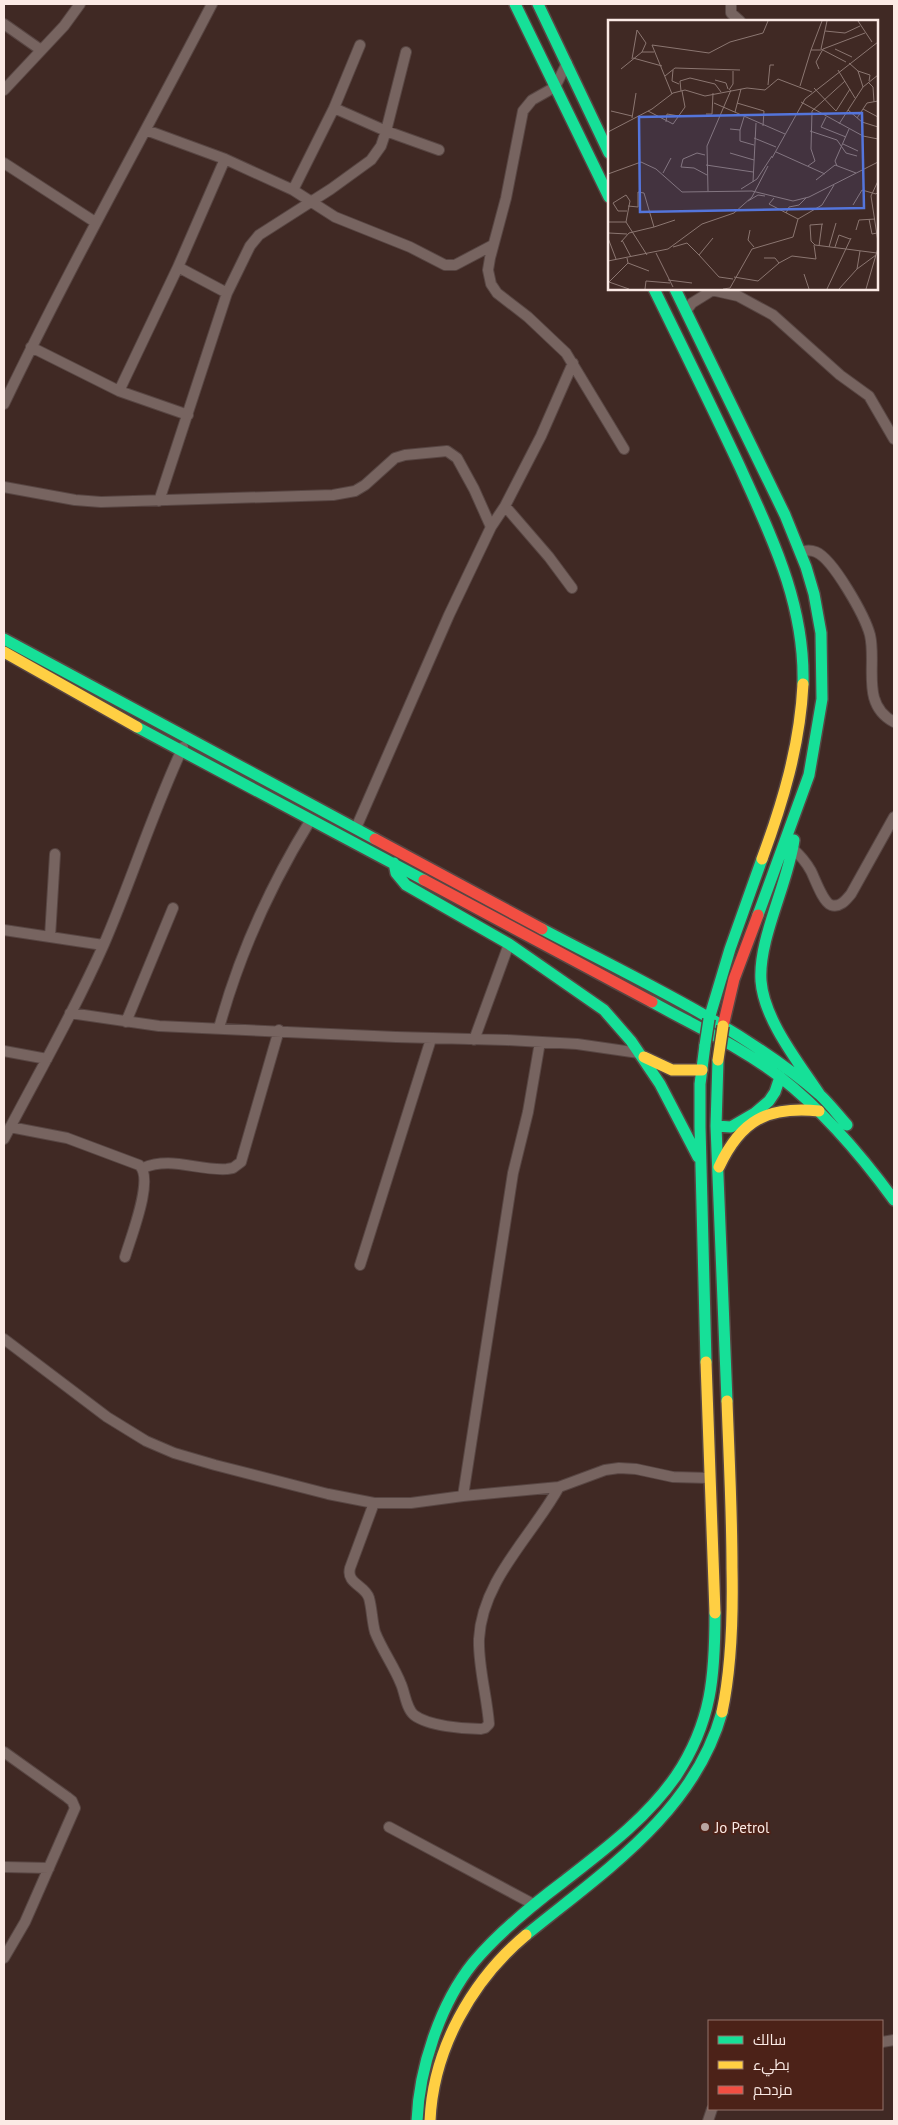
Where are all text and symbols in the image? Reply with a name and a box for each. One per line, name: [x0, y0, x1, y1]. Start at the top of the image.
inset map: [608, 20, 878, 290]
place label: Jo Petrol: [714, 1818, 770, 1837]
marker: Jo Petrol: [699, 1821, 711, 1833]
legend: [708, 2020, 883, 2110]
text: سالك: [753, 2030, 786, 2049]
text: بطيء: [753, 2055, 790, 2077]
text: مزدحم: [753, 2080, 793, 2100]

